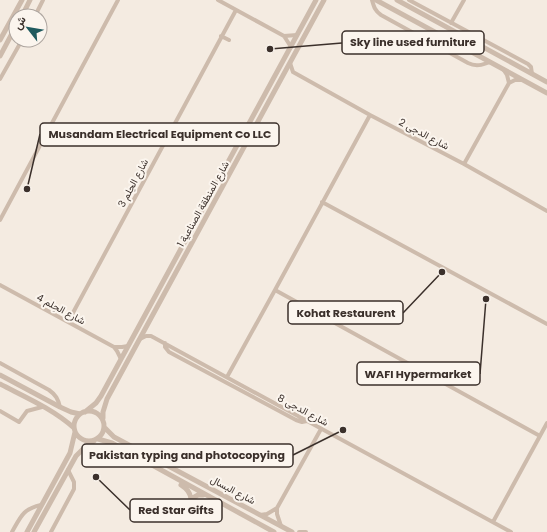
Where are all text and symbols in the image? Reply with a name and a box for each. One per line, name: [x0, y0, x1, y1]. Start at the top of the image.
north arrow: [8, 8, 48, 48]
text: ش: [9, 13, 30, 33]
callout: Sky line used furniture: [342, 31, 484, 54]
text: Sky line used furniture: [350, 34, 476, 50]
street label: شارع الدجى 2: [396, 114, 452, 154]
callout: Musandam Electrical Equipment Co LLC: [40, 123, 279, 146]
text: Musandam Electrical Equipment Co LLC: [49, 126, 271, 142]
street label: شارع الحِلم 3: [114, 156, 152, 210]
street label: شارع المنطقة الصناعية 1: [173, 158, 233, 250]
street label: شارع الحِلم 4: [34, 290, 88, 328]
callout: Kohat Restaurent: [288, 301, 403, 324]
text: Kohat Restaurent: [296, 305, 396, 321]
callout: WAFI Hypermarket: [357, 362, 480, 385]
text: WAFI Hypermarket: [364, 366, 472, 382]
street label: شارع الدجى 8: [275, 390, 331, 430]
callout: Pakistan typing and photocopying: [82, 444, 293, 467]
text: Pakistan typing and photocopying: [89, 447, 285, 463]
street label: شارع البسال: [208, 472, 258, 508]
callout: Red Star Gifts: [130, 499, 222, 522]
text: Red Star Gifts: [138, 502, 214, 518]

